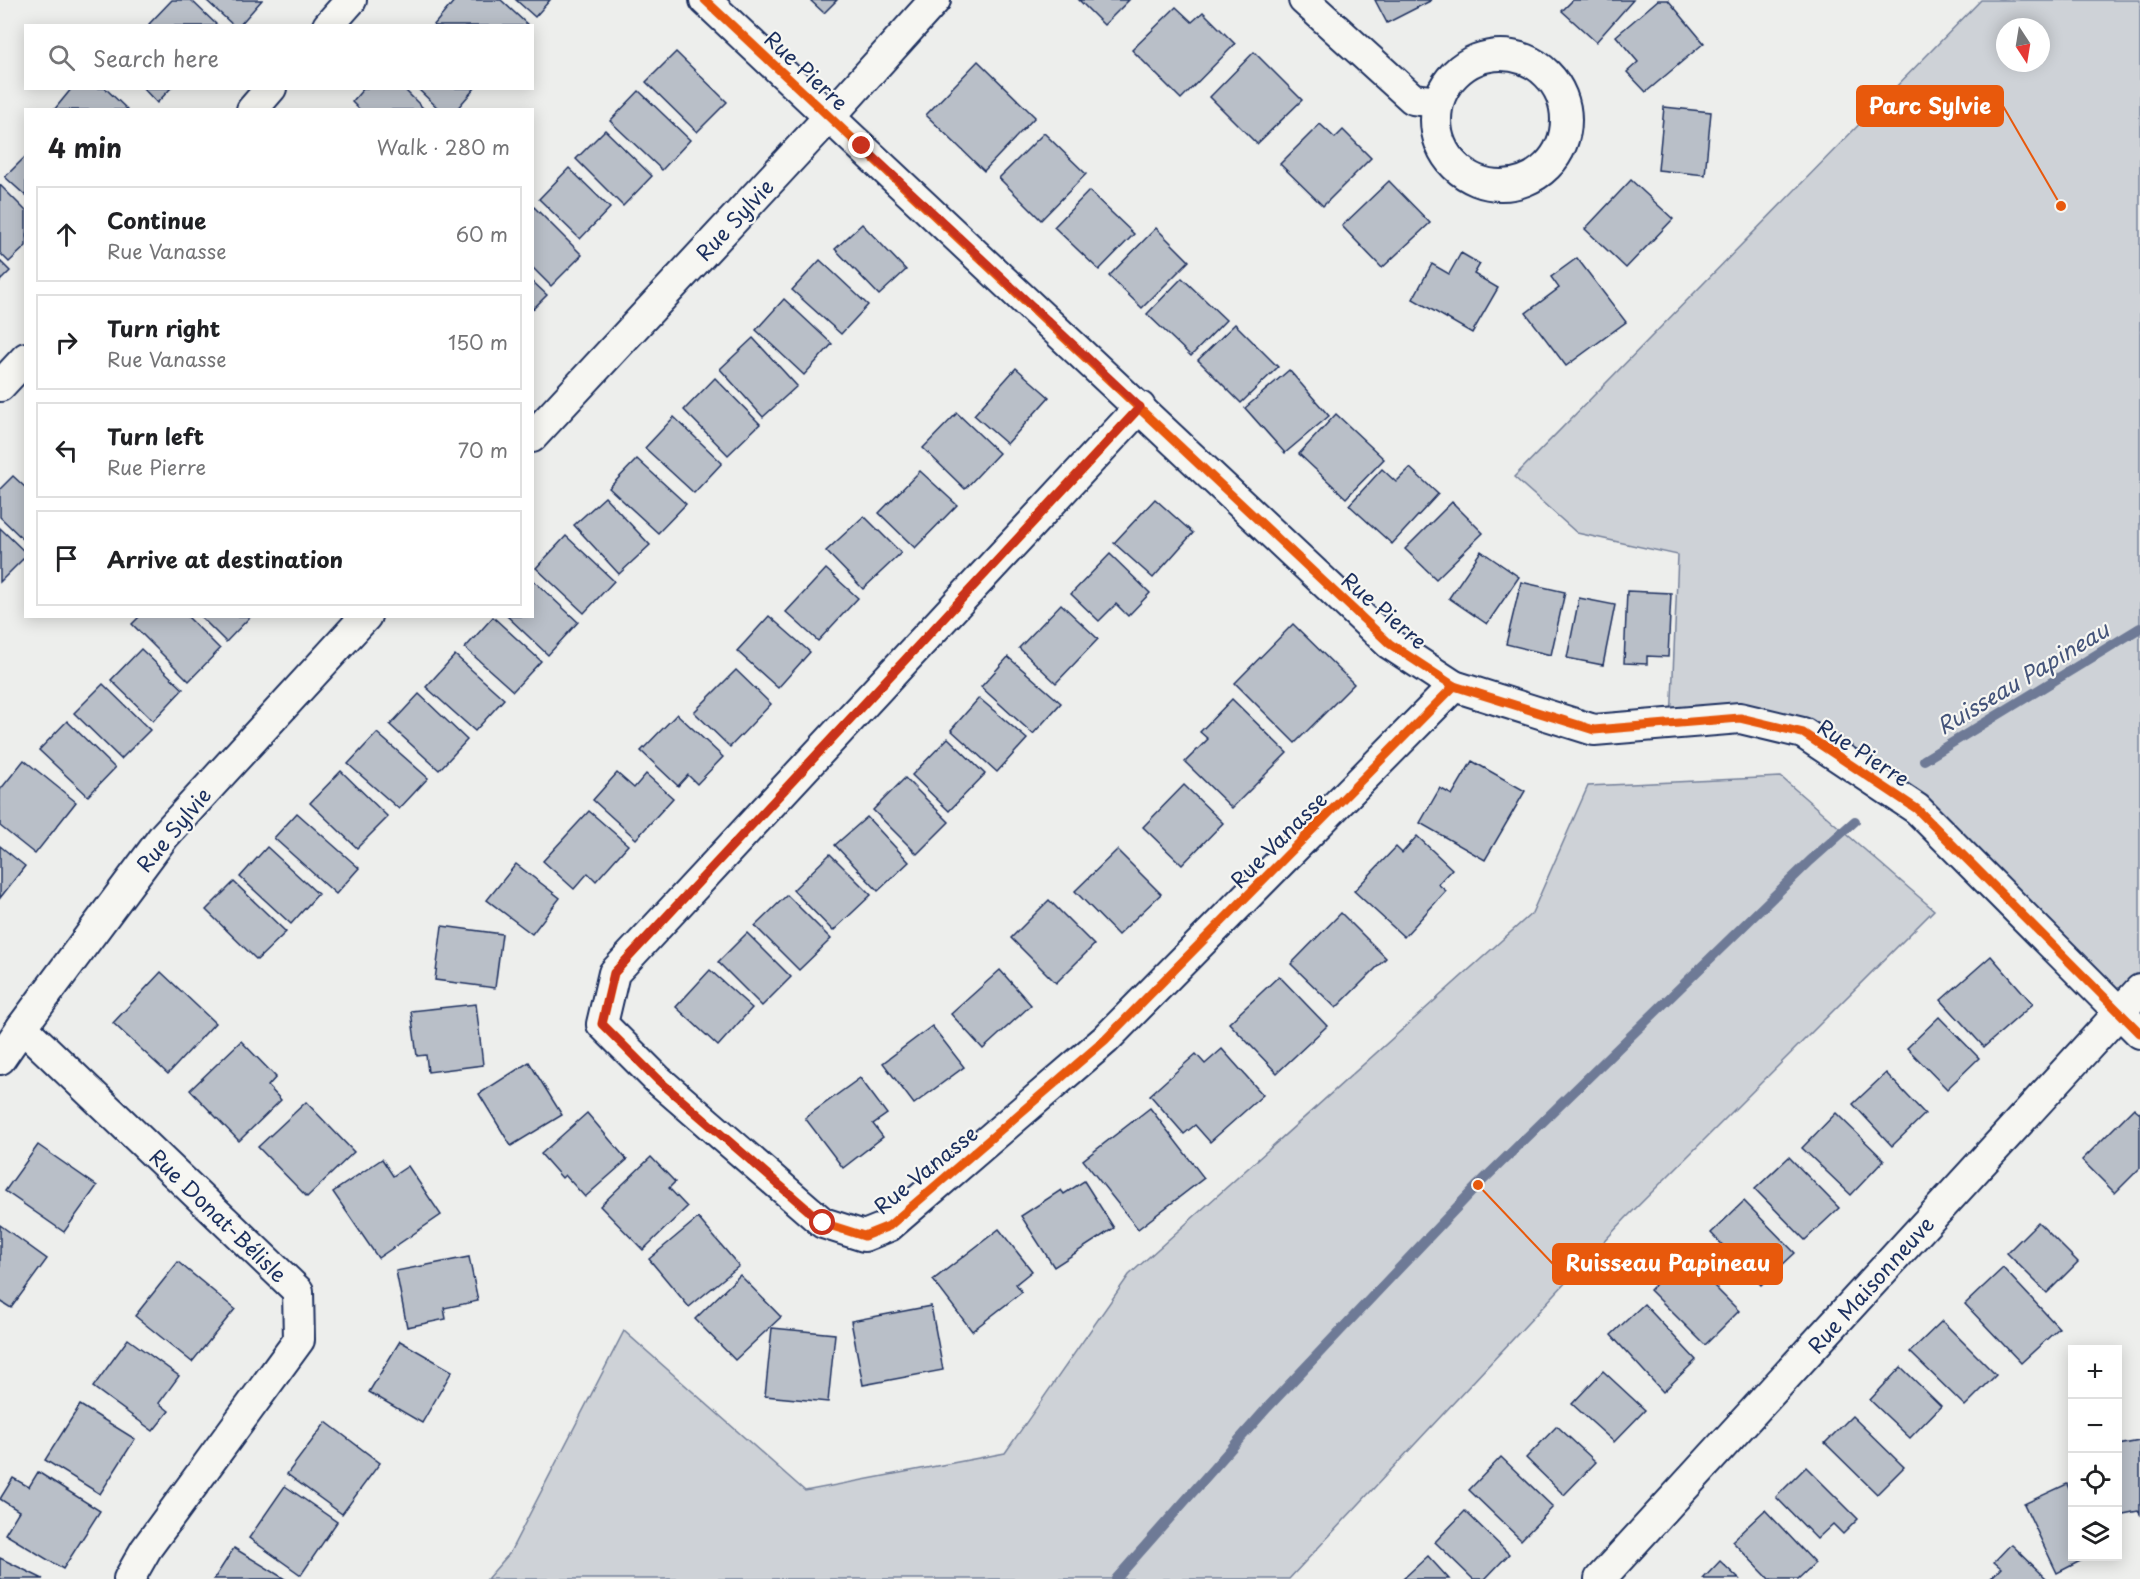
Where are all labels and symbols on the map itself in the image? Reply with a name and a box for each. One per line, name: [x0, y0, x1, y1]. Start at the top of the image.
north arrow: [1996, 18, 2050, 72]
street label: Rue Pierre: [758, 23, 856, 117]
callout: Parc Sylvie: [1857, 86, 2003, 126]
text: Parc Sylvie: [1869, 88, 1991, 121]
route end: [848, 132, 874, 158]
street label: Rue Sylvie: [687, 171, 781, 267]
street label: Rue Pierre: [1335, 564, 1435, 656]
water label: Ruisseau Papineau: [1929, 611, 2116, 742]
street label: Rue Pierre: [1812, 710, 1916, 794]
street label: Rue Sylvie: [128, 780, 218, 878]
street label: Rue Vanasse: [1222, 783, 1334, 895]
street label: Rue Vanasse: [866, 1117, 984, 1221]
street label: Rue Donat-Bélisle: [143, 1141, 295, 1289]
street label: Rue Maisonneuve: [1799, 1208, 1941, 1360]
route start: [809, 1209, 835, 1235]
callout: Ruisseau Papineau: [1553, 1244, 1782, 1284]
text: Ruisseau Papineau: [1566, 1245, 1770, 1278]

